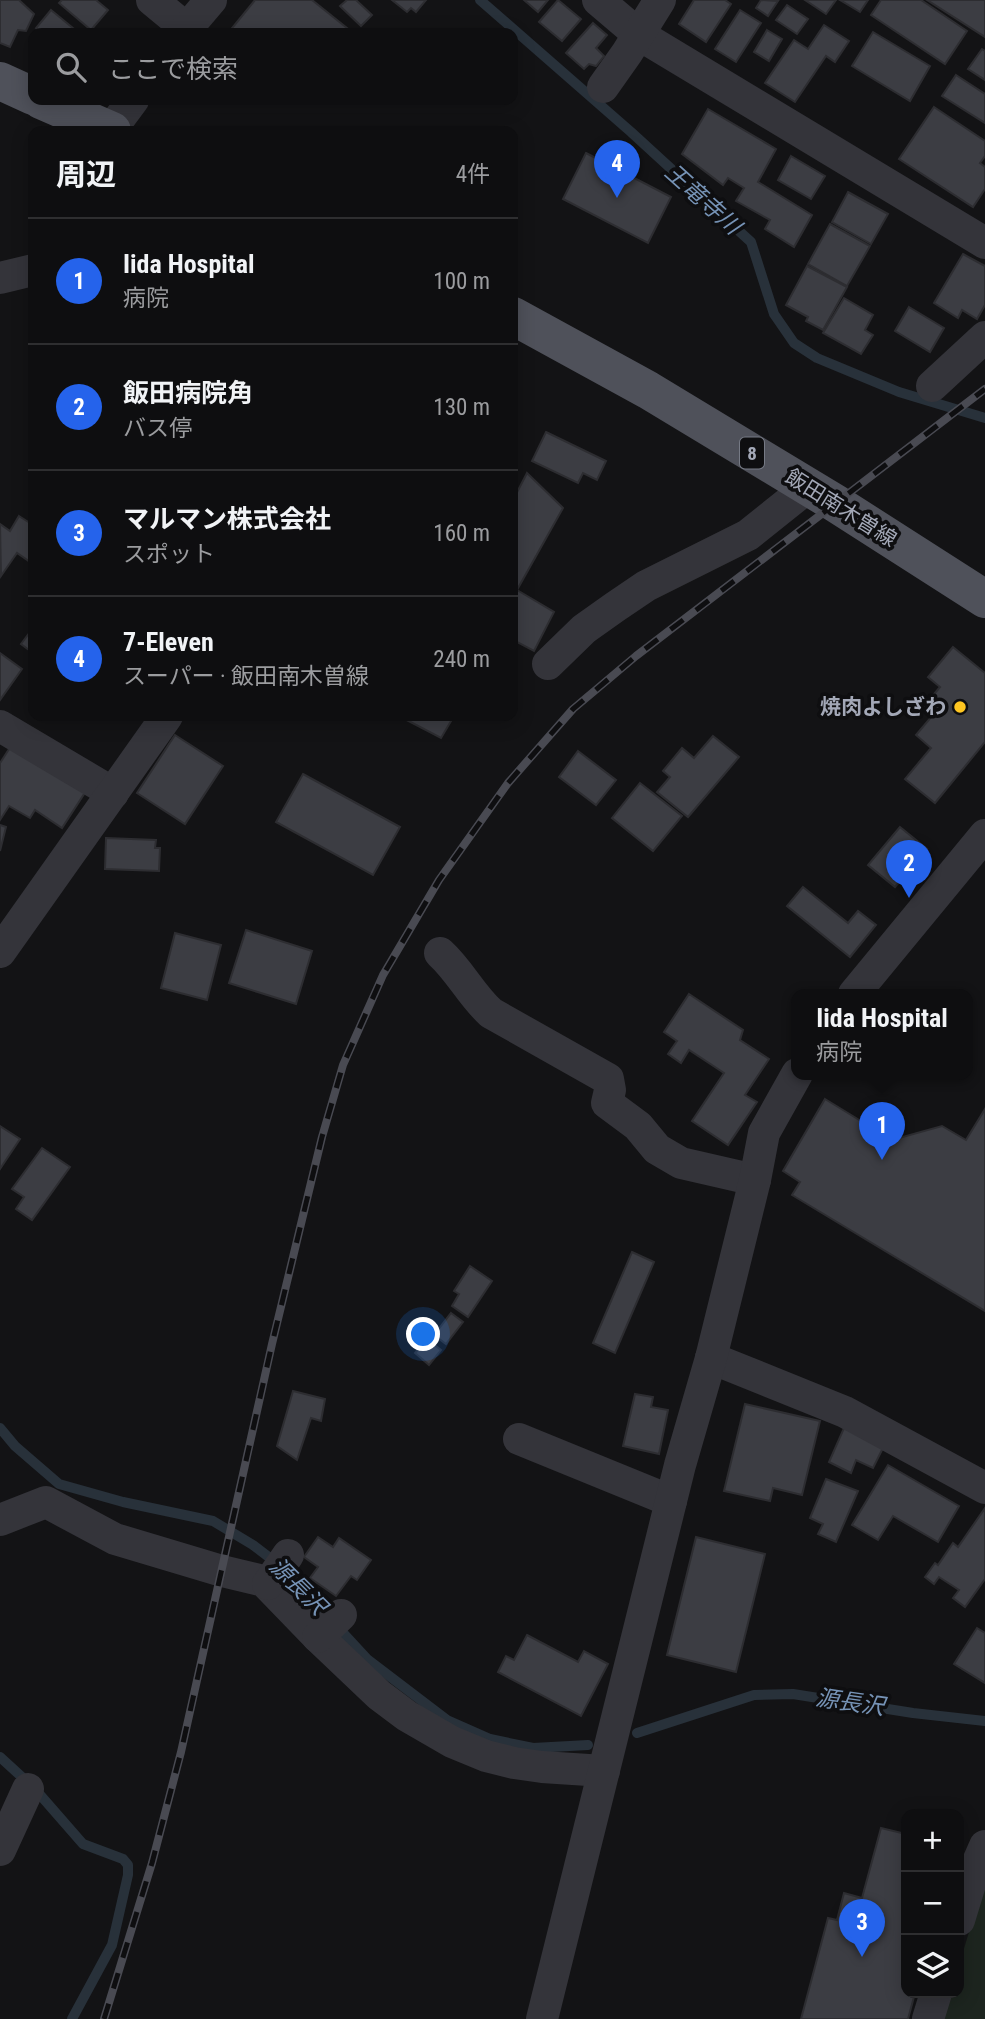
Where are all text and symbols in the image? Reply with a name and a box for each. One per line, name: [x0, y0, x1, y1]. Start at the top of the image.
search box: [28, 28, 518, 105]
icon: search: [52, 48, 90, 86]
text: ここで検索: [108, 54, 238, 84]
pin: 4: [594, 140, 640, 198]
text: 周辺: [56, 157, 116, 192]
water label: 王竜寺川: [659, 159, 748, 242]
text: 4件: [456, 161, 490, 188]
text: Iida Hospital: [123, 249, 255, 279]
text: 1: [73, 268, 85, 295]
text: 100 m: [433, 268, 490, 295]
text: 病院: [123, 285, 169, 312]
text: 飯田病院角: [123, 378, 253, 408]
text: 2: [73, 394, 85, 421]
text: 130 m: [433, 394, 490, 421]
text: バス停: [123, 415, 192, 442]
road number: 8: [740, 437, 764, 468]
street label: 飯田南木曽線: [781, 464, 901, 552]
text: マルマン株式会社: [123, 504, 331, 534]
text: 3: [73, 520, 85, 547]
text: 160 m: [433, 520, 490, 547]
text: スポット: [123, 541, 215, 568]
text: 7-Eleven: [123, 627, 214, 657]
text: 4: [73, 646, 85, 673]
text: 240 m: [433, 646, 490, 673]
text: スーパー · 飯田南木曽線: [123, 663, 369, 690]
place label: 焼肉よしざわ: [820, 695, 946, 719]
marker: 焼肉よしざわ: [952, 699, 968, 715]
pin: 2: [886, 840, 932, 898]
popup: [791, 989, 973, 1080]
text: Iida Hospital: [816, 1003, 948, 1033]
text: 病院: [816, 1039, 862, 1066]
pin: 1: [859, 1102, 905, 1160]
your location: [406, 1317, 440, 1351]
water label: 源長沢: [264, 1552, 334, 1622]
water label: 源長沢: [814, 1684, 889, 1721]
map controls: [901, 1809, 964, 1998]
button: +: [901, 1809, 964, 1872]
button: −: [901, 1872, 964, 1935]
pin: 3: [839, 1899, 885, 1957]
button: layers: [901, 1935, 964, 1998]

